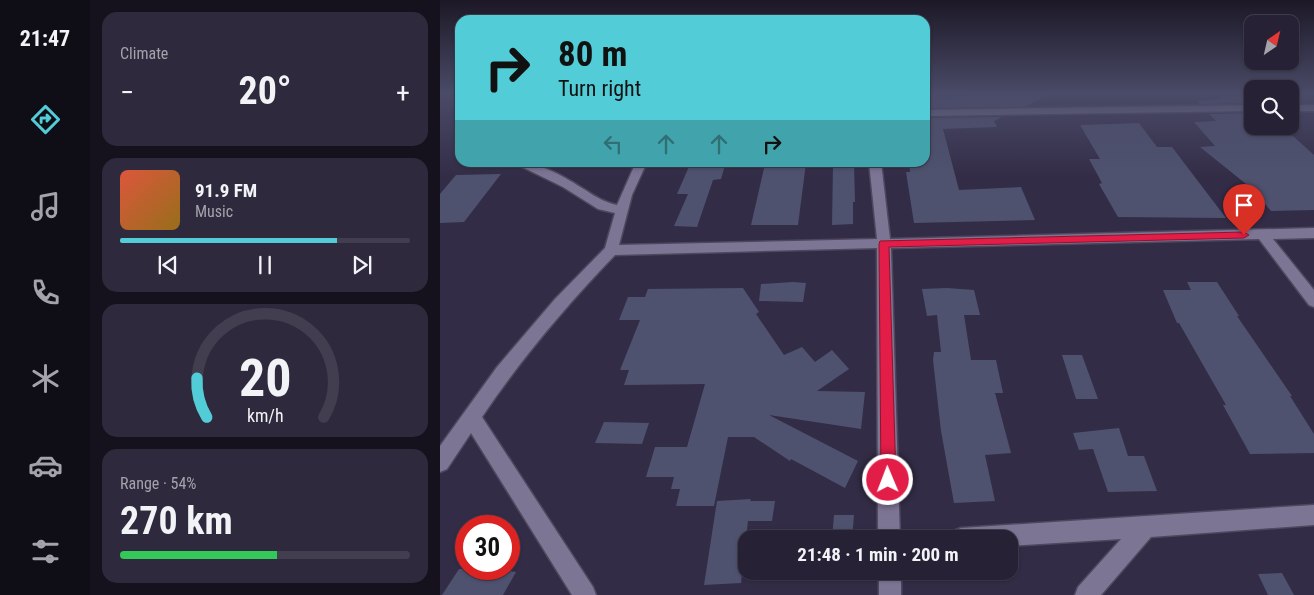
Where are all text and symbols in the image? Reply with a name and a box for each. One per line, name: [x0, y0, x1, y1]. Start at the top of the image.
north arrow: [1244, 15, 1299, 70]
map controls: [1244, 15, 1299, 135]
text: 21:47: [20, 26, 70, 51]
text: 80 m: [558, 34, 627, 75]
icon: right: [475, 35, 540, 100]
text: Climate: [120, 44, 168, 63]
text: 20°: [238, 69, 292, 113]
text: −: [120, 76, 134, 109]
text: +: [396, 76, 410, 109]
text: Turn right: [558, 76, 641, 101]
button: search: [1244, 80, 1299, 135]
icon: directions: [28, 102, 63, 137]
icon: left: [599, 130, 627, 158]
icon: ahead: [652, 130, 680, 158]
icon: ahead: [705, 130, 733, 158]
icon: right: [758, 130, 786, 158]
text: 91.9 FM: [195, 179, 257, 202]
pin: [1223, 184, 1265, 235]
icon: music: [28, 189, 63, 224]
icon: arrive: [1230, 191, 1258, 219]
text: Music: [195, 202, 233, 221]
icon: previous: [154, 251, 182, 279]
icon: pause: [251, 251, 279, 279]
icon: next: [348, 251, 376, 279]
icon: phone: [28, 275, 63, 310]
text: 20: [239, 348, 291, 409]
icon: climate: [28, 361, 63, 396]
text: km/h: [247, 405, 283, 426]
icon: car: [28, 448, 63, 483]
position arrow: [861, 453, 913, 505]
text: Range · 54%: [120, 474, 196, 493]
text: 270 km: [120, 499, 233, 543]
speed limit sign: 30: [455, 515, 520, 580]
icon: filters: [28, 534, 63, 569]
text: 21:48 · 1 min · 200 m: [797, 543, 959, 566]

